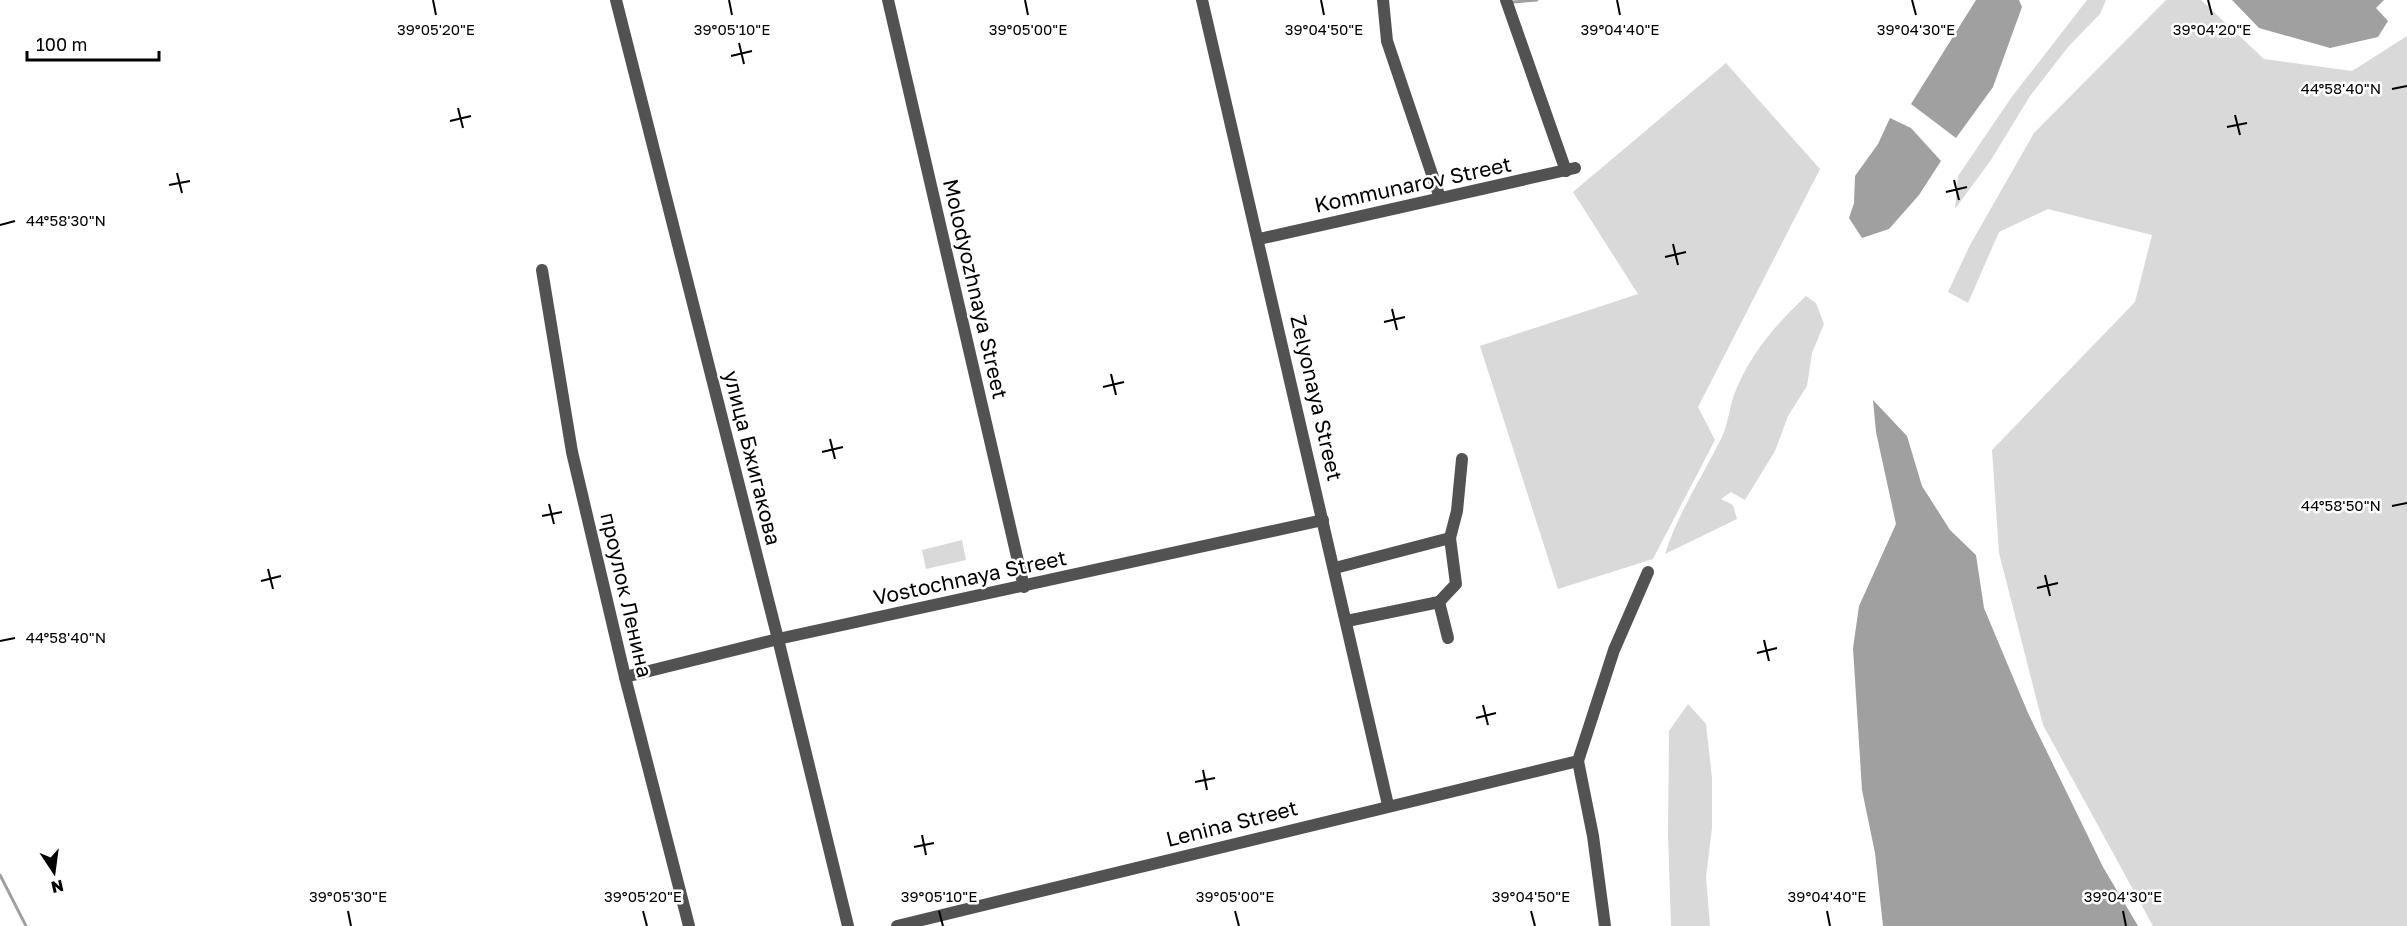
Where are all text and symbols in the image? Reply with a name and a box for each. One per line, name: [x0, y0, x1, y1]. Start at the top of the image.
text: 39°05'20"E: [397, 20, 475, 38]
text: 39°05'10"E: [694, 20, 770, 38]
text: 39°05'00"E: [989, 20, 1067, 38]
text: 39°04'50"E: [1285, 20, 1363, 38]
text: 39°04'40"E: [1581, 20, 1659, 38]
text: 39°04'30"E: [1877, 20, 1955, 38]
text: 39°04'20"E: [2173, 20, 2251, 38]
scale bar: [27, 24, 159, 62]
text: 100 m: [36, 33, 87, 55]
text: 44°58'40"N: [2301, 79, 2381, 97]
street label: Kommunarov Street: [1312, 150, 1514, 218]
street label: Molodyozhnaya Street: [938, 176, 1014, 401]
text: 44°58'30"N: [26, 211, 106, 229]
street label: Zelyonaya Street: [1285, 312, 1349, 483]
street label: улица Бжигакова: [719, 368, 787, 548]
text: 44°58'50"N: [2301, 496, 2381, 514]
street label: проулок Ленина: [595, 510, 659, 680]
street label: Vostochnaya Street: [871, 544, 1069, 610]
text: 44°58'40"N: [26, 628, 106, 646]
street label: Lenina Street: [1163, 794, 1300, 852]
north arrow: [24, 842, 84, 902]
text: N: [49, 876, 66, 898]
text: 39°05'30"E: [309, 887, 387, 905]
text: 39°05'20"E: [604, 887, 682, 905]
text: 39°05'10"E: [901, 887, 977, 905]
text: 39°05'00"E: [1196, 887, 1274, 905]
text: 39°04'50"E: [1492, 887, 1570, 905]
text: 39°04'40"E: [1788, 887, 1866, 905]
text: 39°04'30"E: [2084, 887, 2162, 905]

